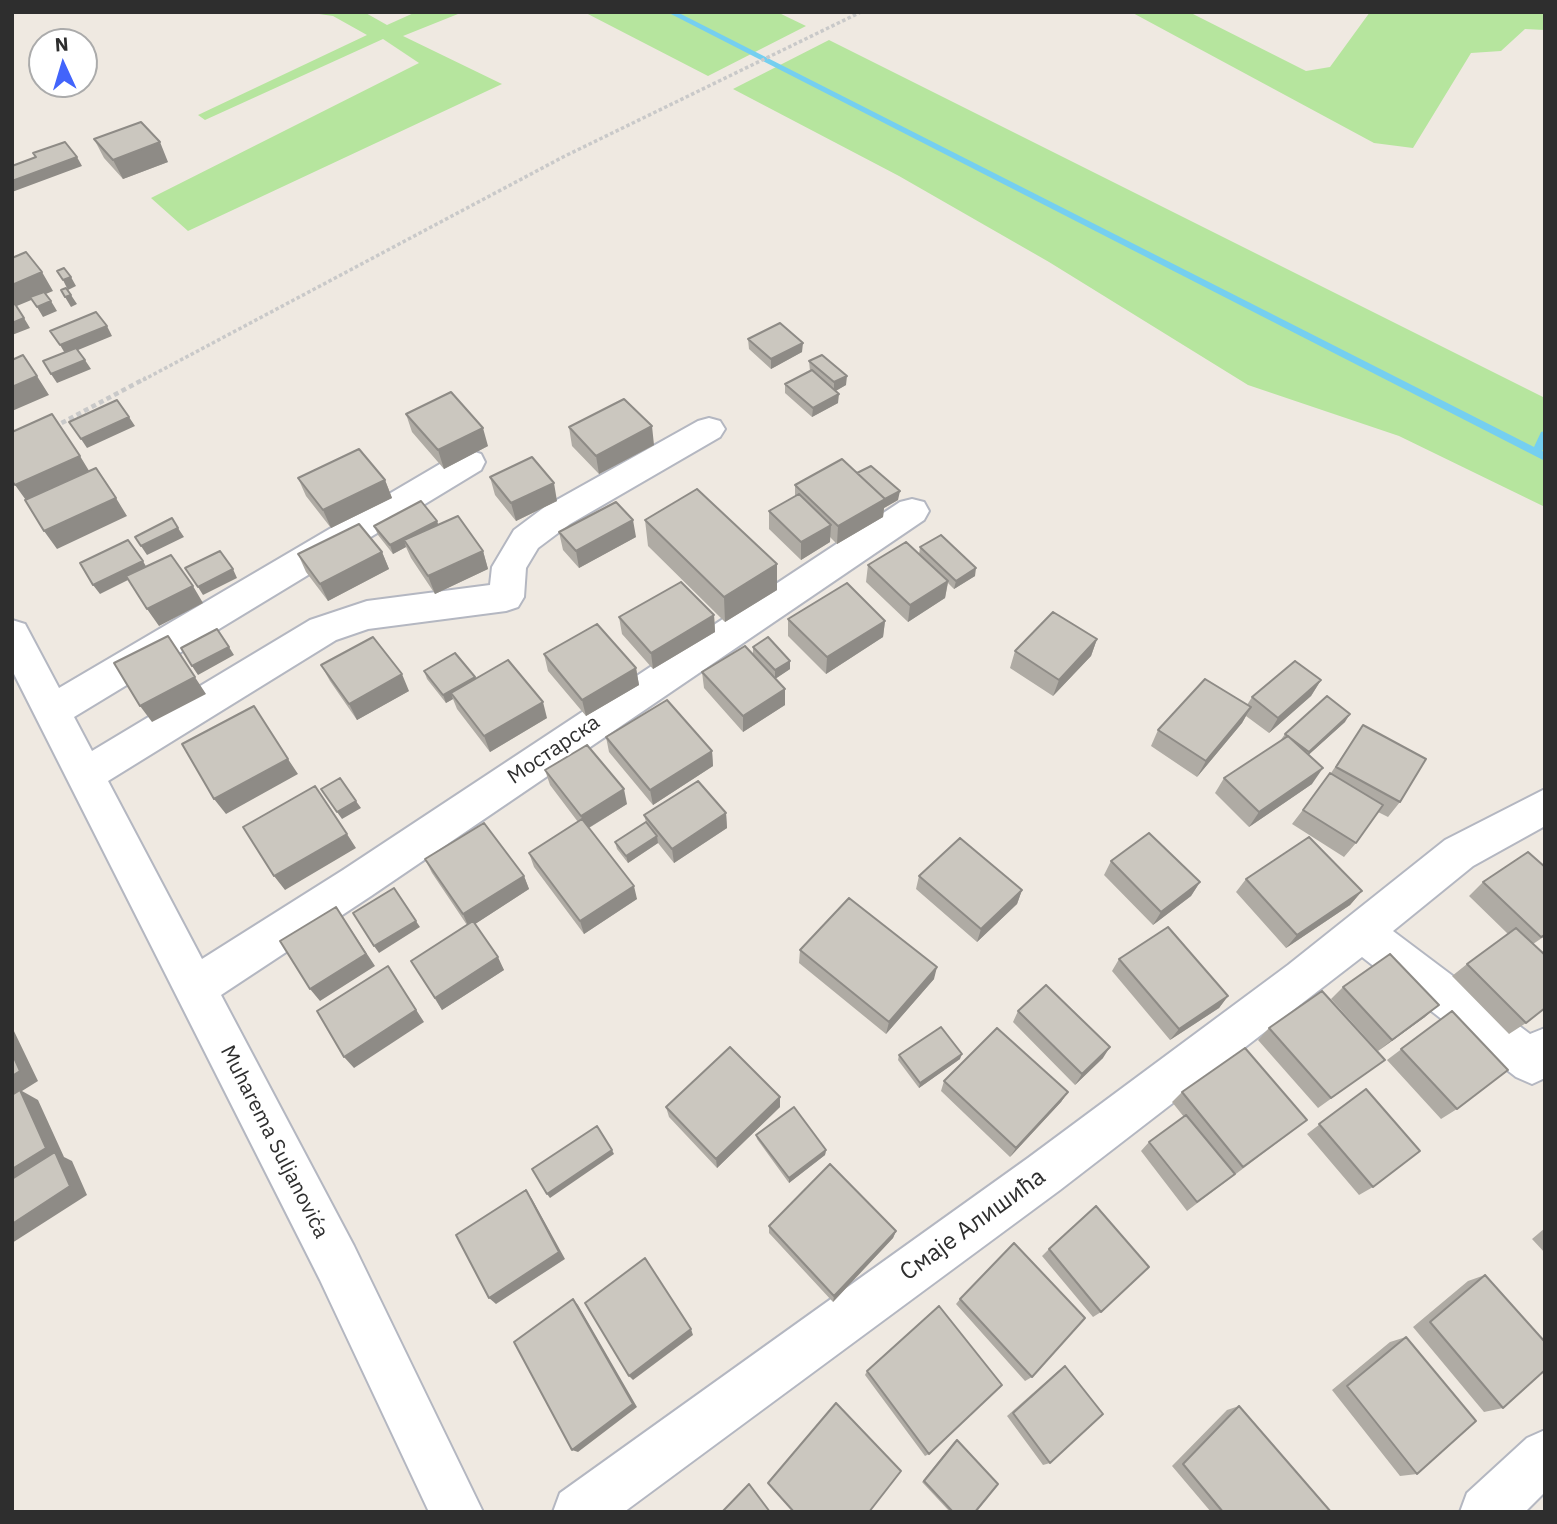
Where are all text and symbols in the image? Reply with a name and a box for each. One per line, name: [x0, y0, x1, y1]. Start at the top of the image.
north arrow: [28, 28, 98, 98]
text: N: [54, 32, 69, 56]
street label: Мостарска: [503, 710, 605, 790]
street label: Muharema Suljanovića: [214, 1041, 334, 1243]
street label: Смаје Алишића: [895, 1163, 1051, 1287]

